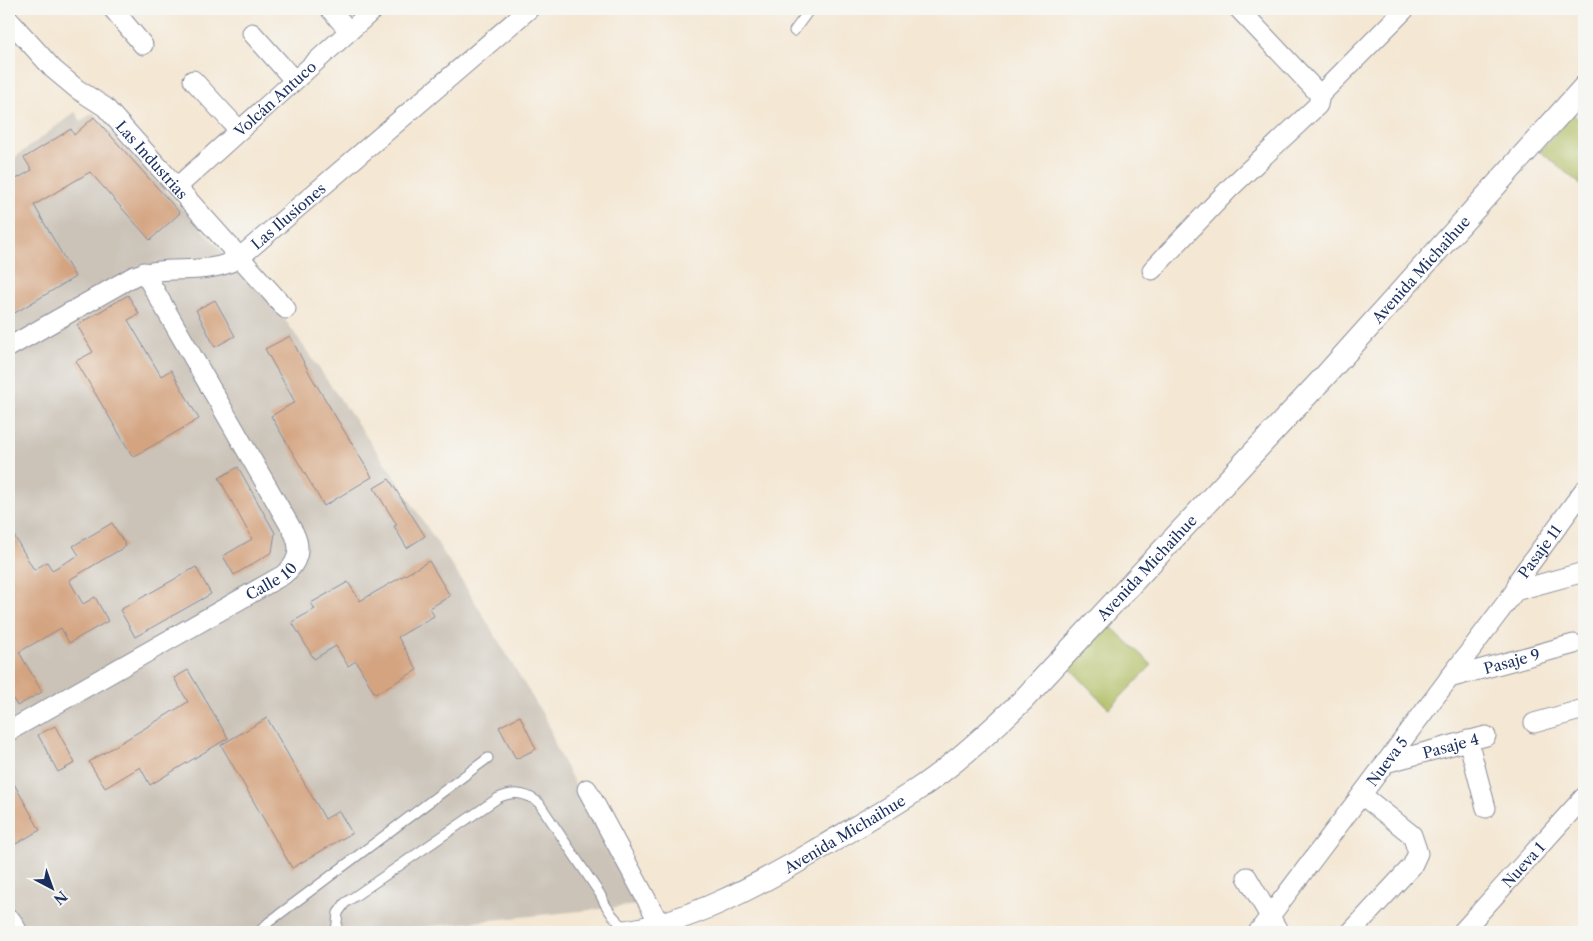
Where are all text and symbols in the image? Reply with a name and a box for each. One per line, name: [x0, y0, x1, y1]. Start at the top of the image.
street label: Volcán Antuco: [229, 57, 320, 141]
street label: Las Industrias: [112, 116, 192, 203]
street label: Las Ilusiones: [247, 179, 329, 253]
street label: Avenida Michaihue: [1367, 212, 1474, 328]
street label: Avenida Michaihue: [1092, 511, 1200, 625]
street label: Pasaje 11: [1513, 520, 1565, 582]
street label: Calle 10: [242, 558, 301, 604]
street label: Pasaje 9: [1481, 644, 1542, 678]
street label: Pasaje 4: [1420, 729, 1481, 762]
street label: Nueva 5: [1362, 733, 1412, 790]
street label: Avenida Michaihue: [780, 790, 909, 877]
street label: Nueva 1: [1497, 837, 1549, 891]
north arrow: [28, 864, 78, 914]
text: N: [50, 887, 71, 909]

